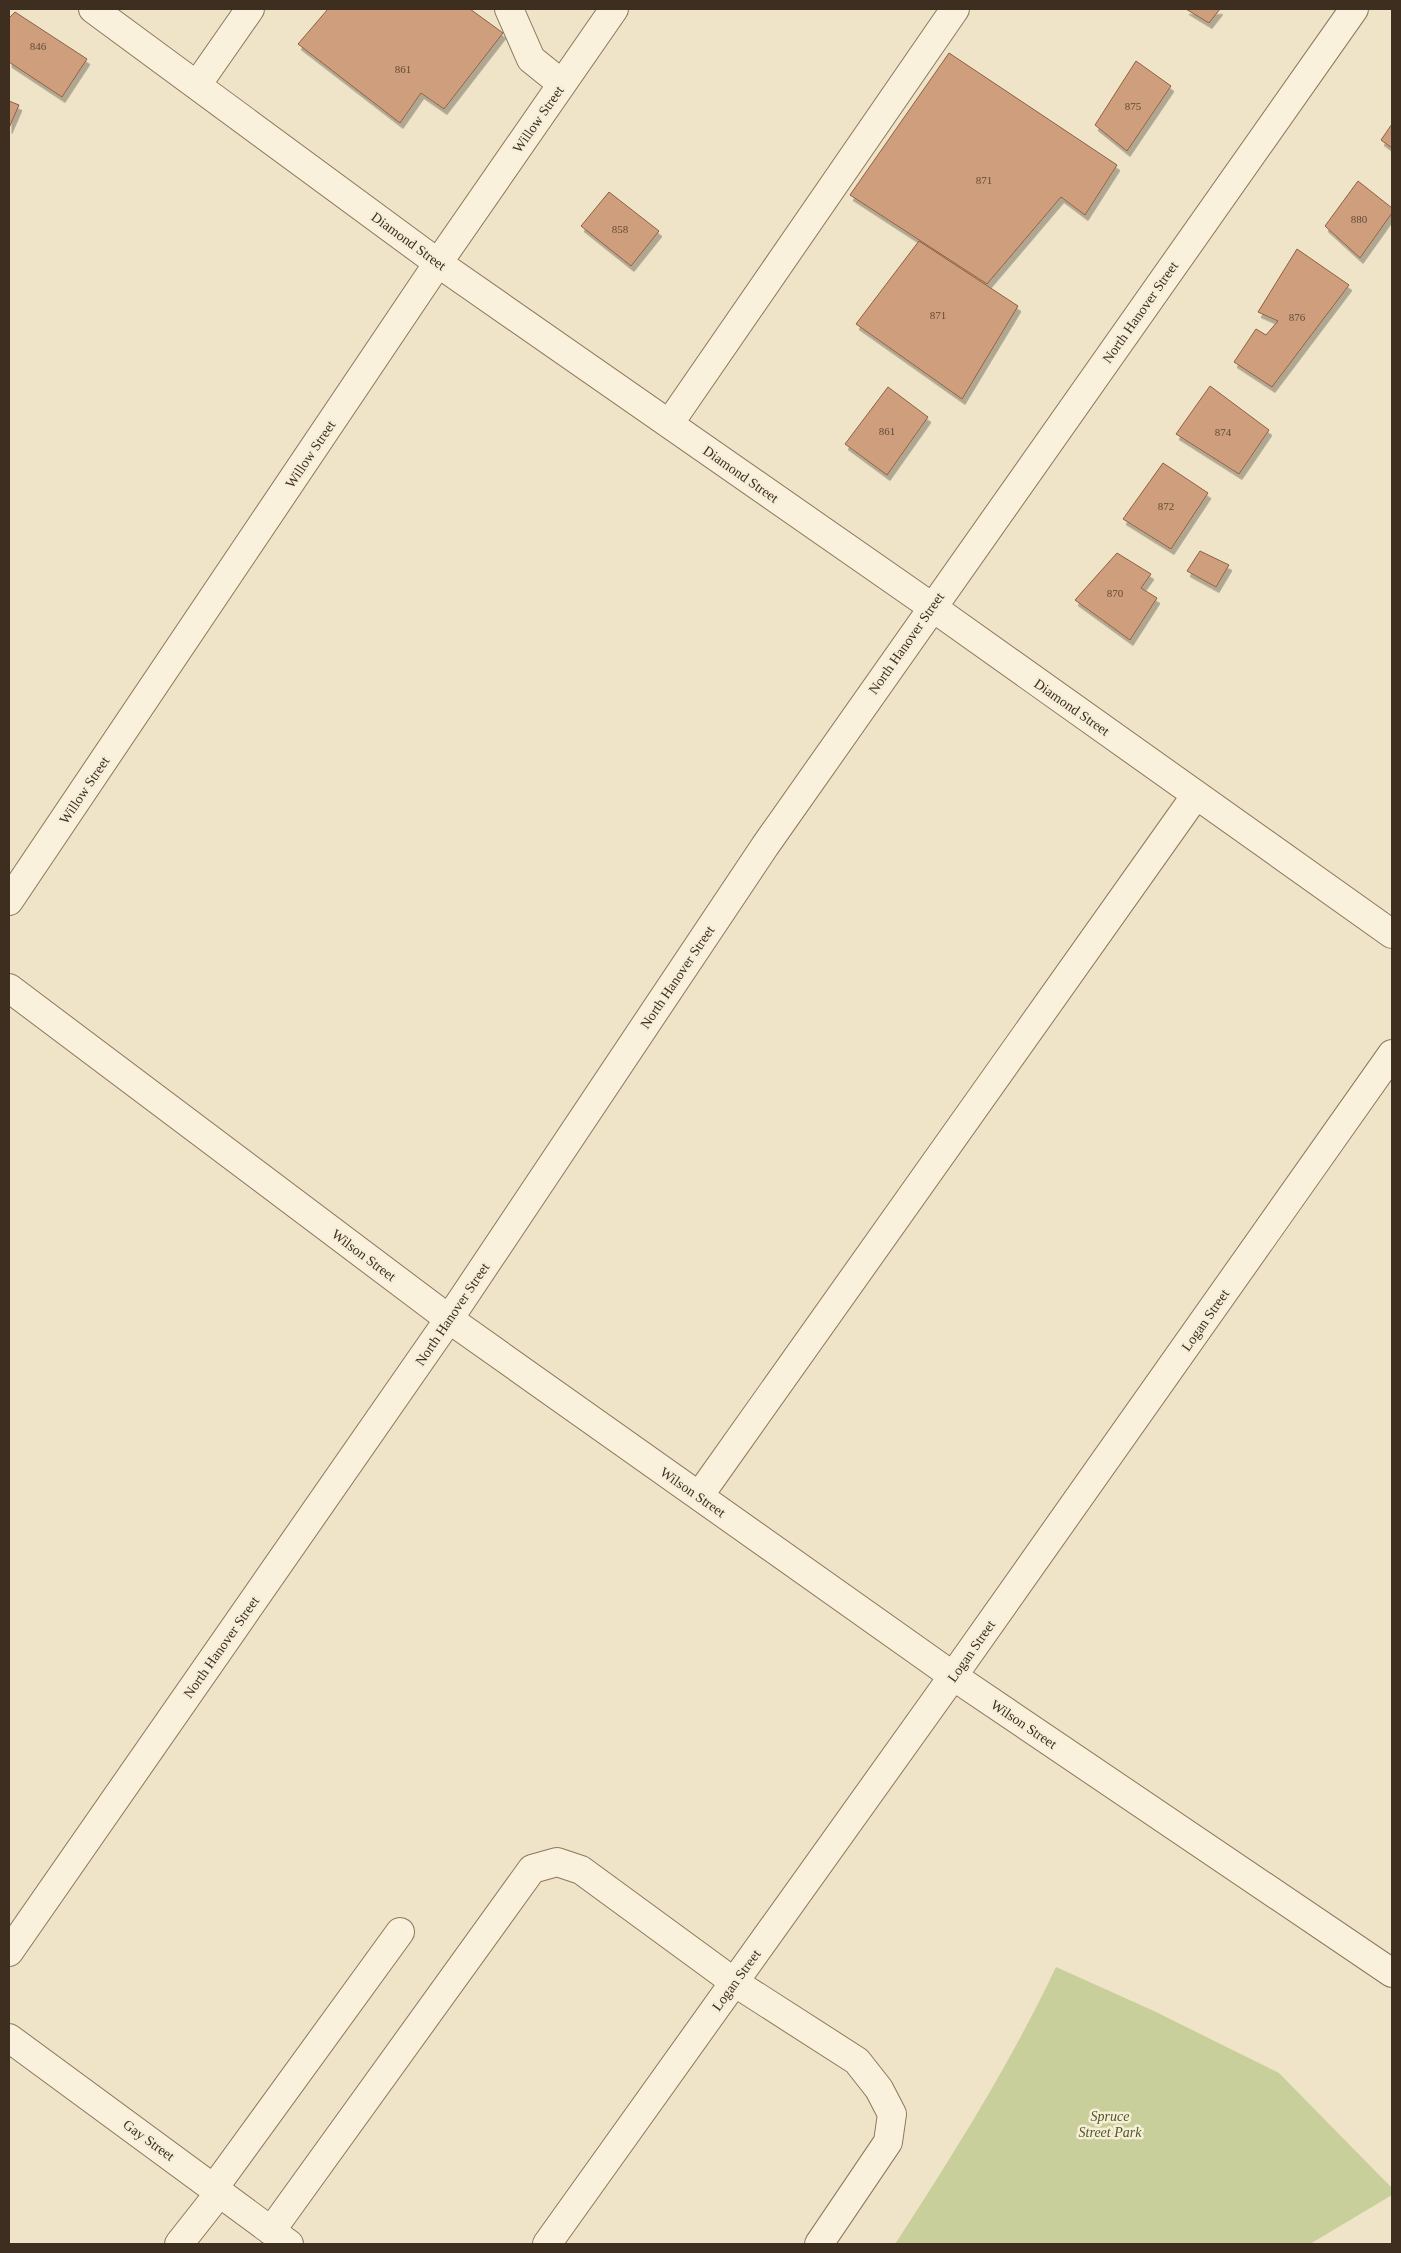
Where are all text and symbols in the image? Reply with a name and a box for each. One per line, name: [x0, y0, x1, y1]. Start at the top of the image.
house number: 846: [30, 40, 47, 52]
house number: 861: [395, 63, 411, 75]
street label: Willow Street: [510, 83, 567, 155]
house number: 875: [1125, 100, 1142, 112]
house number: 871: [976, 174, 992, 186]
street label: Diamond Street: [369, 209, 449, 273]
house number: 880: [1351, 213, 1368, 225]
house number: 858: [612, 223, 629, 235]
street label: North Hanover Street: [1100, 259, 1181, 366]
house number: 871: [930, 309, 946, 321]
house number: 876: [1289, 311, 1306, 323]
street label: Willow Street: [283, 418, 338, 491]
house number: 861: [879, 425, 895, 437]
house number: 874: [1215, 426, 1232, 438]
street label: Diamond Street: [700, 443, 781, 506]
house number: 872: [1158, 500, 1174, 512]
house number: 870: [1107, 587, 1124, 599]
street label: North Hanover Street: [866, 590, 947, 697]
street label: Diamond Street: [1031, 676, 1112, 739]
street label: Willow Street: [57, 754, 112, 827]
street label: North Hanover Street: [637, 923, 717, 1031]
street label: Wilson Street: [329, 1227, 399, 1284]
street label: North Hanover Street: [412, 1260, 492, 1368]
street label: Logan Street: [1179, 1286, 1232, 1354]
street label: Wilson Street: [657, 1464, 728, 1520]
street label: North Hanover Street: [181, 1594, 262, 1701]
street label: Logan Street: [945, 1617, 998, 1685]
street label: Wilson Street: [988, 1697, 1060, 1752]
street label: Logan Street: [709, 1947, 764, 2014]
park label: Spruce Street Park: [1079, 2109, 1142, 2140]
street label: Gay Street: [120, 2117, 177, 2164]

